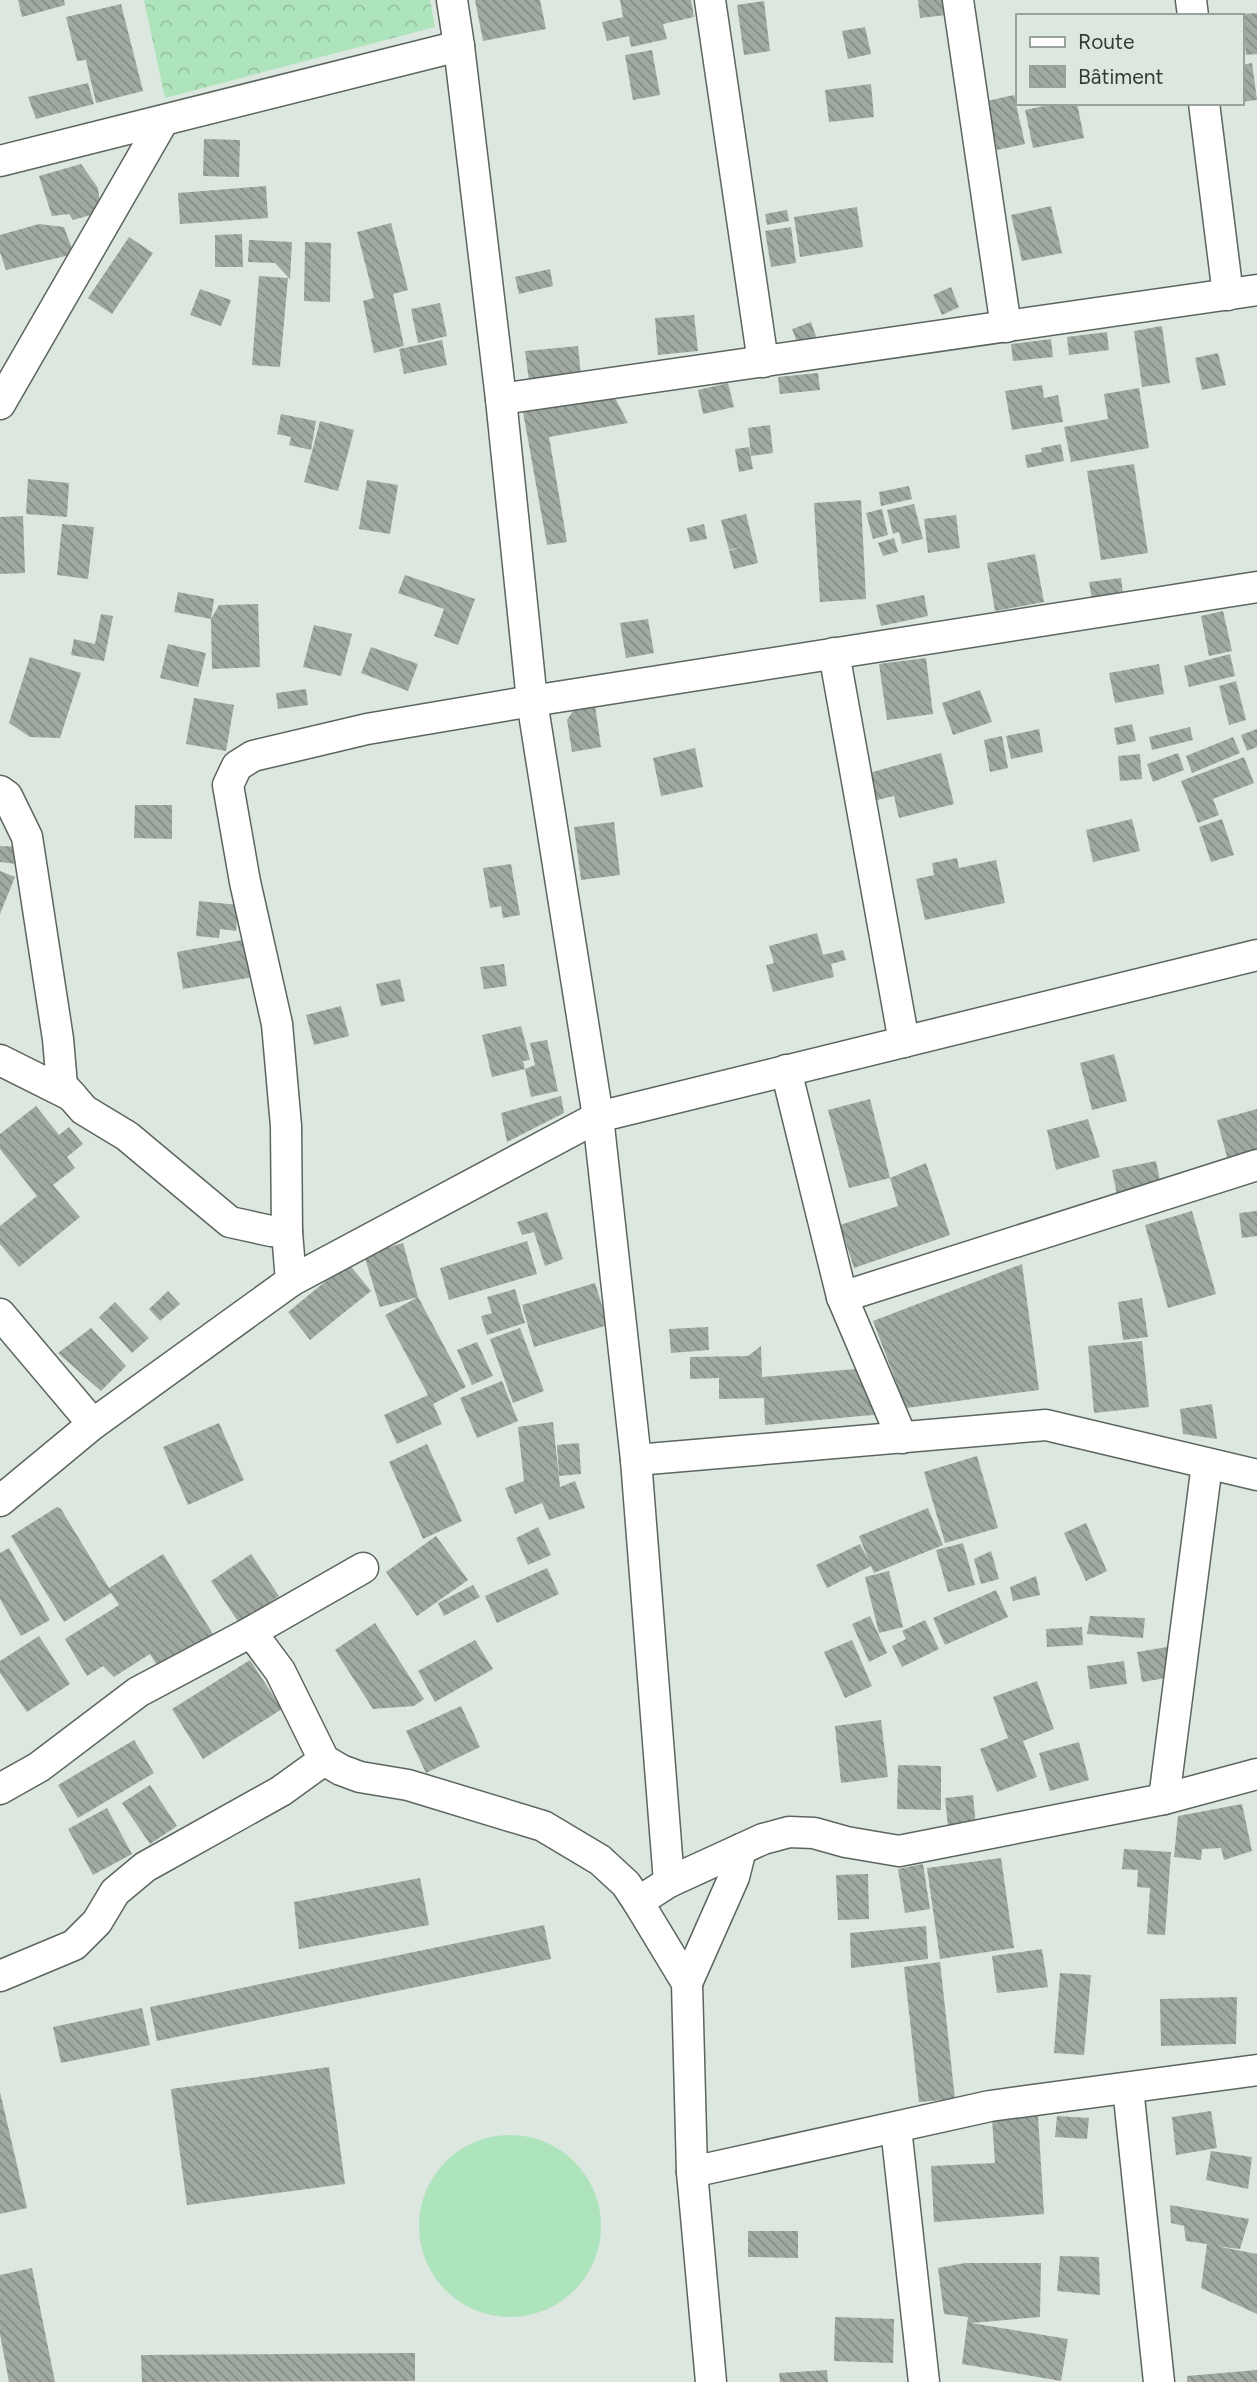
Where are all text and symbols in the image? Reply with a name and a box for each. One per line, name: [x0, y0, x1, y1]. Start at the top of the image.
legend: [1016, 14, 1243, 105]
text: Route: [1078, 29, 1134, 54]
text: Bâtiment: [1078, 64, 1163, 89]

